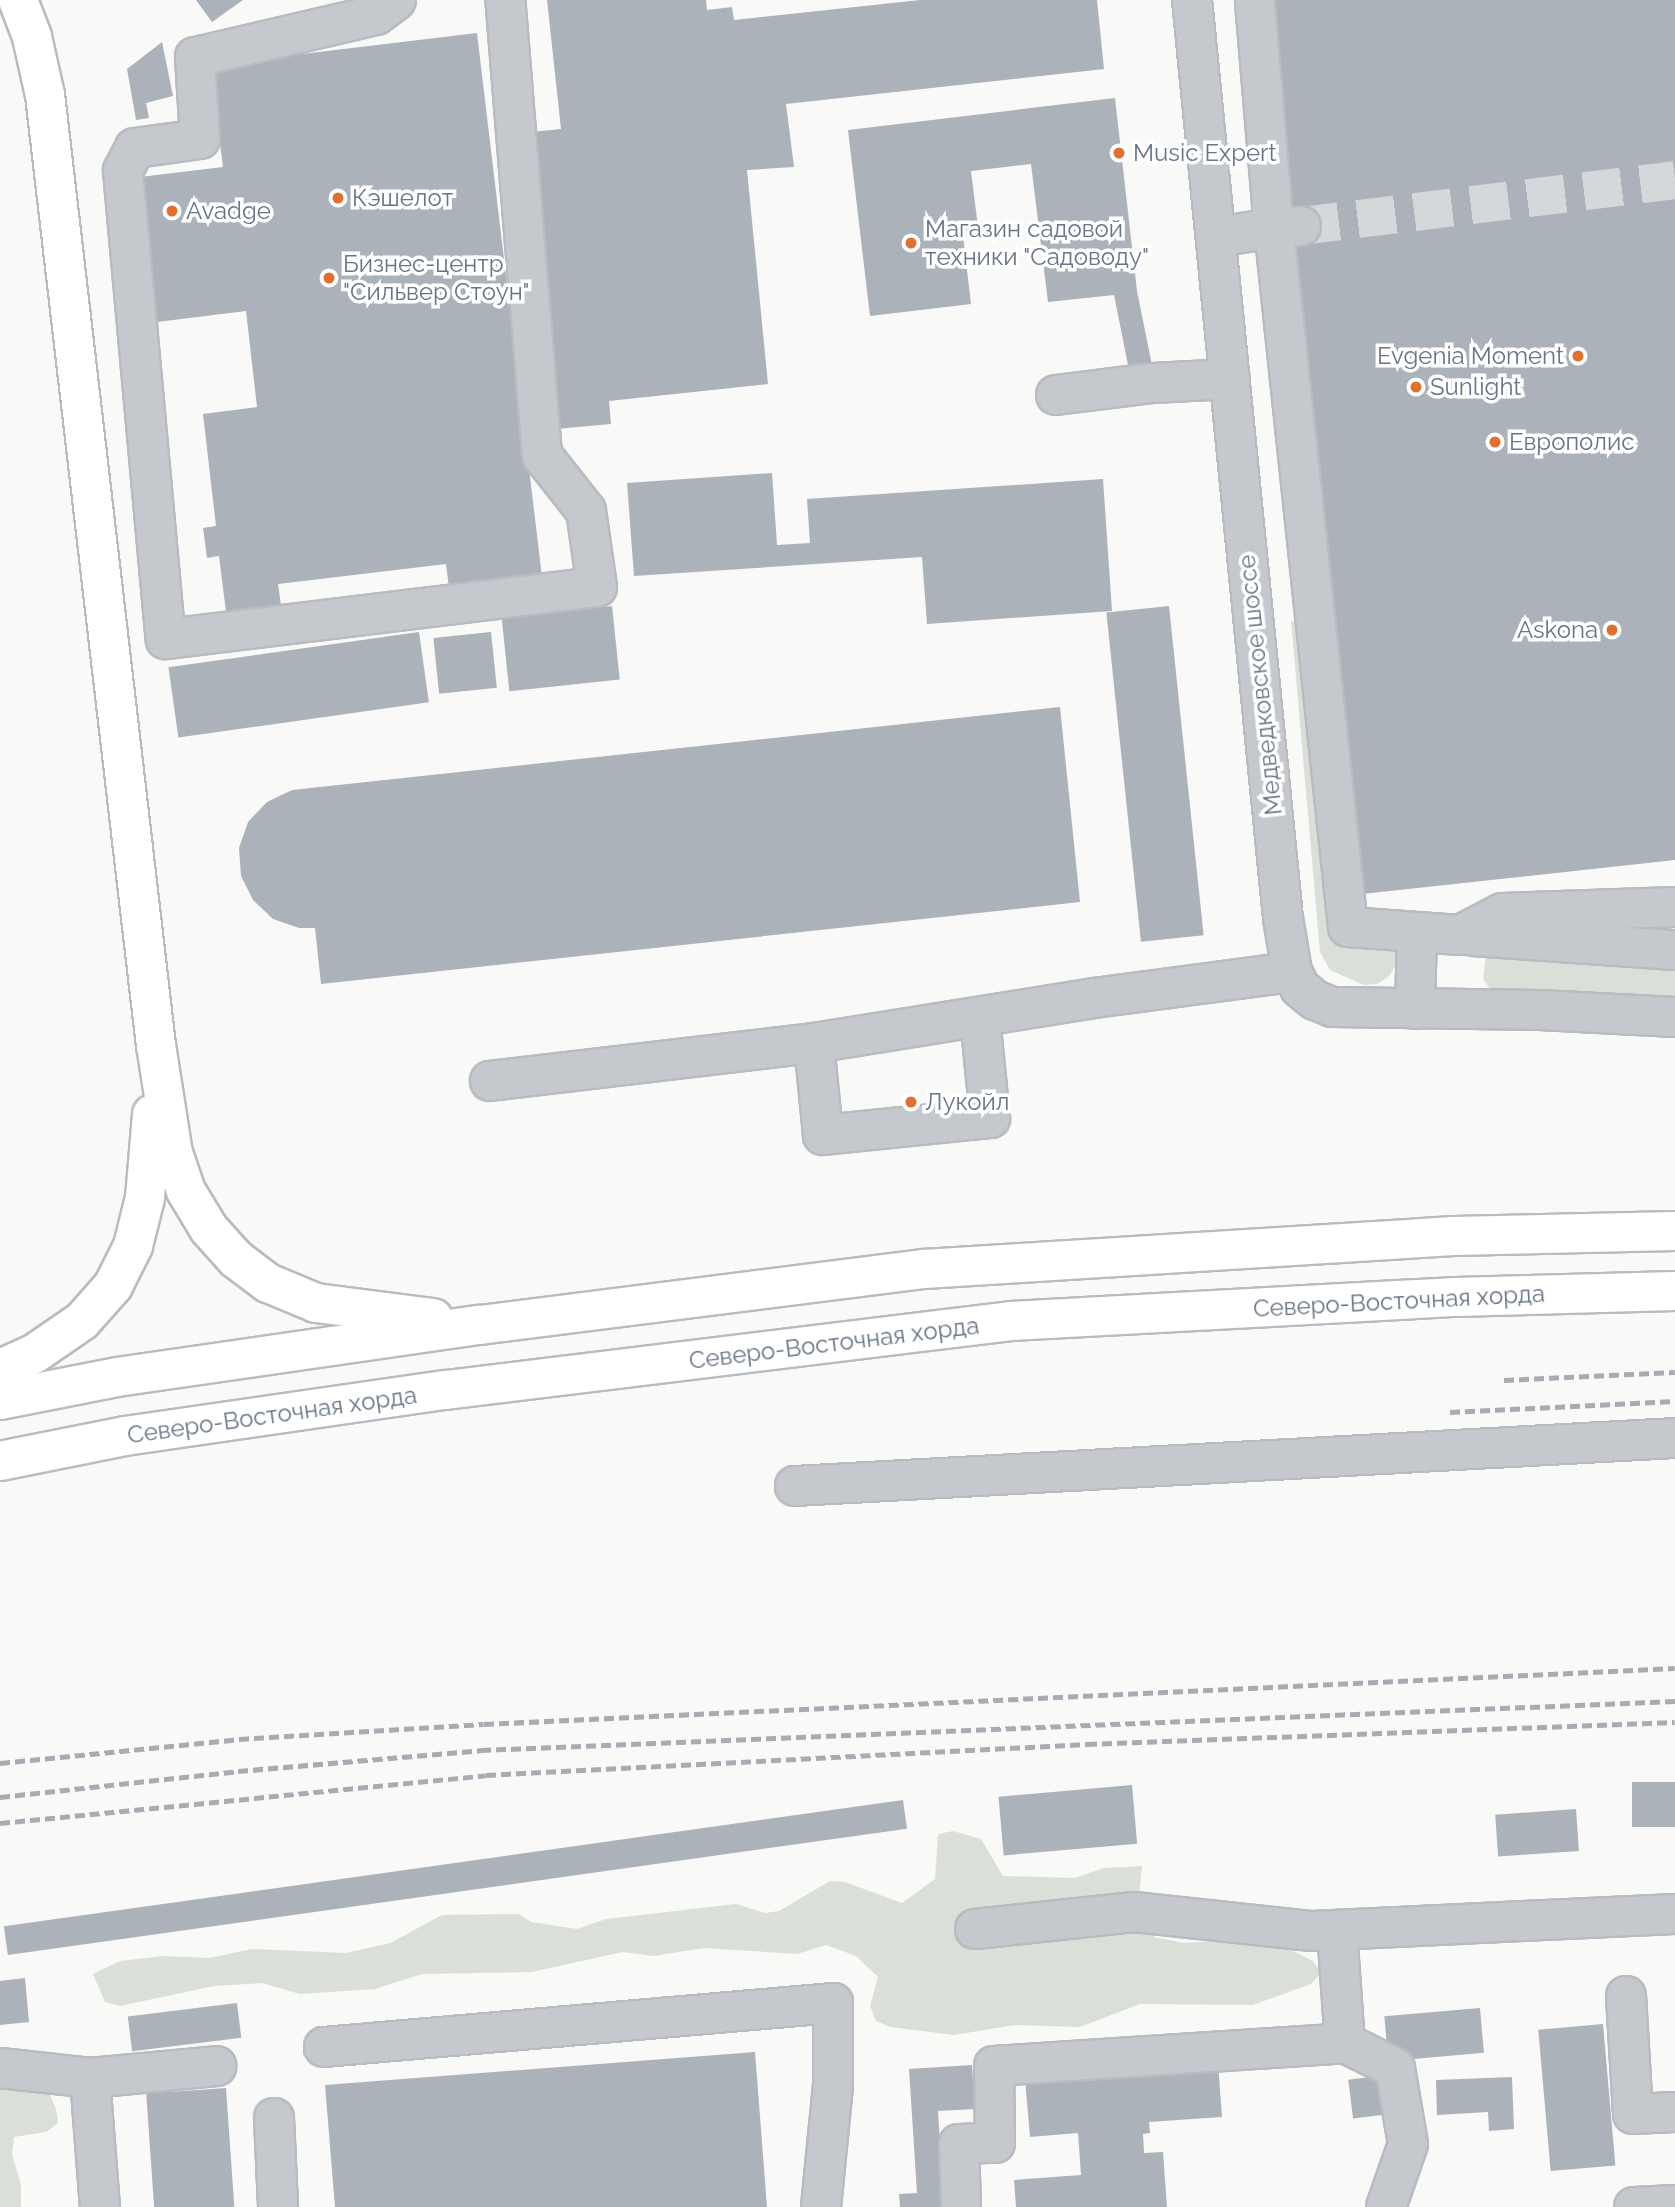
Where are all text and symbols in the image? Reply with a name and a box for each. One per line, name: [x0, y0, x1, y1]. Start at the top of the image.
place label: Music Expert: [1133, 139, 1276, 167]
marker: Music Expert: [1111, 145, 1127, 161]
place label: Кэшелот: [352, 184, 453, 212]
marker: Кэшелот: [330, 190, 346, 206]
place label: Avadge: [186, 197, 271, 225]
marker: Avadge: [164, 203, 180, 219]
place label: Магазин садовой техники "Садоводу": [925, 215, 1150, 271]
marker: Магазин садовой техники "Садоводу": [903, 235, 919, 251]
place label: Бизнес-центр "Сильвер Стоун": [343, 250, 529, 306]
marker: Бизнес-центр "Сильвер Стоун": [321, 270, 337, 286]
place label: Evgenia Moment: [1377, 342, 1564, 370]
marker: Evgenia Moment: [1570, 348, 1586, 364]
place label: Sunlight: [1430, 373, 1521, 401]
marker: Sunlight: [1408, 379, 1424, 395]
place label: Европолис: [1509, 428, 1634, 456]
marker: Европолис: [1487, 434, 1503, 450]
street label: Медведковское шоссе: [1232, 553, 1288, 817]
place label: Askona: [1517, 616, 1598, 644]
marker: Askona: [1604, 622, 1620, 638]
place label: Лукойл: [925, 1088, 1009, 1116]
marker: Лукойл: [903, 1094, 919, 1110]
street label: Северо-Восточная хорда: [1252, 1279, 1546, 1323]
street label: Северо-Восточная хорда: [687, 1311, 981, 1375]
street label: Северо-Восточная хорда: [125, 1380, 419, 1450]

